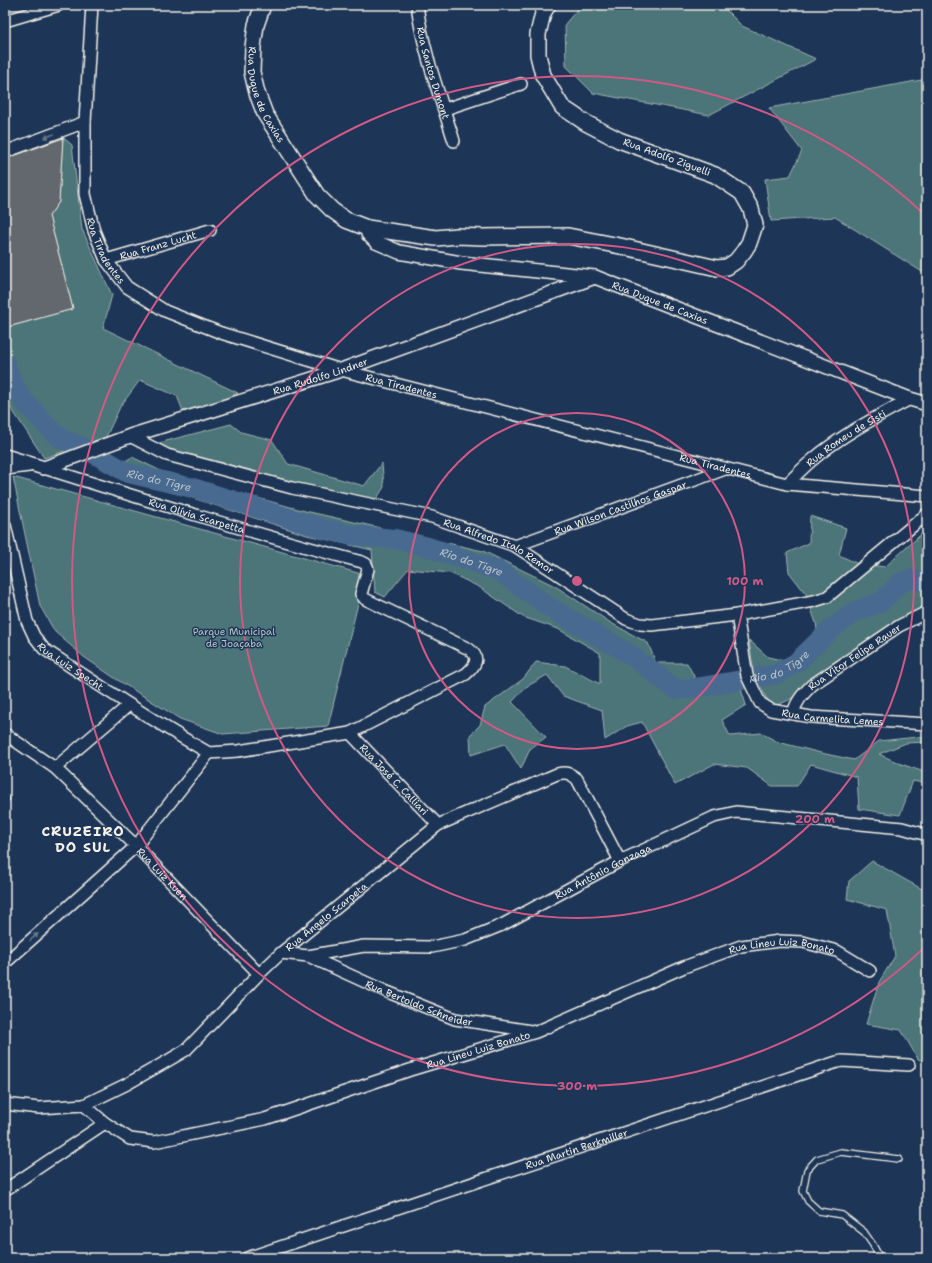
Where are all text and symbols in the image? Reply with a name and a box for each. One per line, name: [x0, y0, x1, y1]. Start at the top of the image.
street label: Rua Santos Dumont: [414, 26, 453, 121]
street label: Rua Duque de Caxias: [245, 46, 288, 145]
one-way arrow: [42, 133, 54, 139]
street label: Rua Adolfo Ziguelli: [622, 135, 713, 179]
street label: Rua Tiradentes: [84, 216, 128, 286]
street label: Rua Franz Lucht: [118, 228, 198, 262]
street label: Rua Duque de Caxias: [610, 278, 710, 327]
street label: Rua Rudolfo Lindner: [271, 354, 370, 397]
street label: Rua Tiradentes: [364, 370, 439, 401]
street label: Rua Romeu de Sisti: [803, 407, 888, 469]
street label: Rua Tiradentes: [678, 450, 753, 481]
water label: Rio do Tigre: [125, 465, 193, 495]
street label: Rua Wilson Castilhos Gaspar: [552, 477, 688, 538]
street label: Rua Olívia Scarpetta: [147, 495, 247, 536]
street label: Rua Alfredo Italo Remor: [442, 515, 557, 577]
water label: Rio do Tigre: [438, 544, 507, 579]
text: 100 m: [727, 573, 764, 589]
centre of rings: [570, 574, 584, 588]
street label: Rua Vitor Felipe Rauer: [805, 620, 903, 692]
park label: Parque Municipal de Joaçaba: [193, 625, 275, 650]
street label: Rua Luiz Specht: [35, 640, 106, 693]
water label: Rio do Tigre: [748, 647, 812, 686]
street label: Rua Carmelita Lemes: [781, 706, 884, 728]
street label: Rua José C. Calliari: [357, 741, 431, 818]
text: 200 m: [795, 811, 835, 827]
district label: CRUZEIRO DO SUL: [41, 822, 125, 856]
street label: Rua Antônio Gonzaga: [552, 840, 654, 902]
street label: Rua Luiz Kuen: [134, 844, 191, 903]
street label: Rua Ângelo Scarpeta: [282, 879, 370, 954]
one-way arrow: [29, 932, 39, 941]
street label: Rua Lineu Luiz Bonato: [727, 934, 836, 957]
street label: Rua Bertoldo Schneider: [364, 977, 474, 1028]
street label: Rua Lineu Luiz Bonato: [425, 1028, 532, 1071]
text: 300 m: [557, 1078, 597, 1094]
street label: Rua Martin Berkmiller: [523, 1125, 629, 1172]

